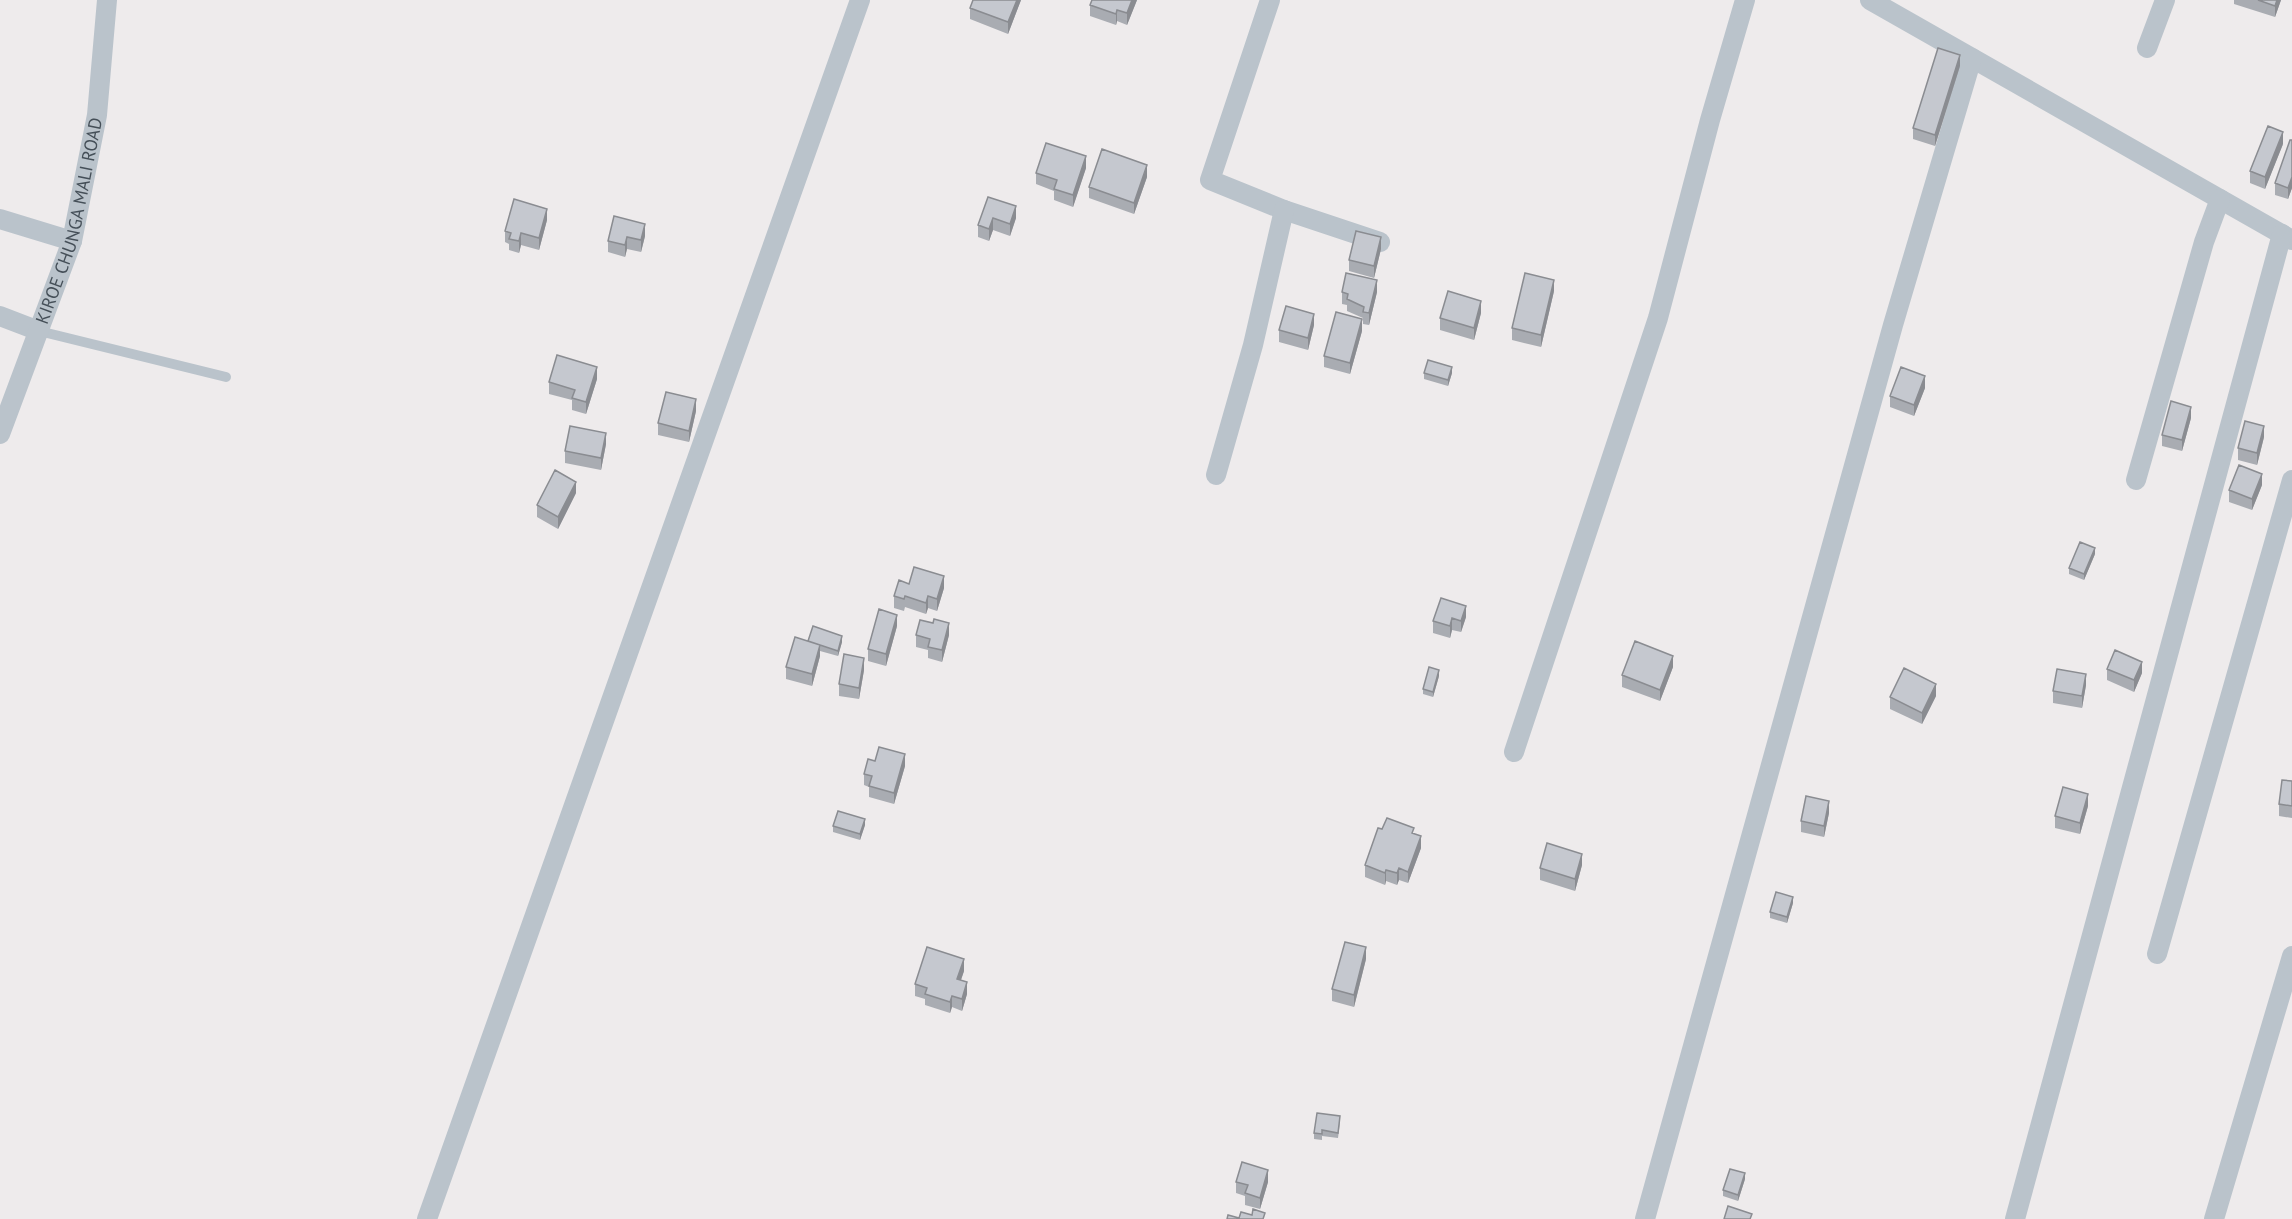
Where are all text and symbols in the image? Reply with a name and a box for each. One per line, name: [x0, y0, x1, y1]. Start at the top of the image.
street label: KIROE CHUNGA MALI ROAD: [30, 116, 107, 327]

